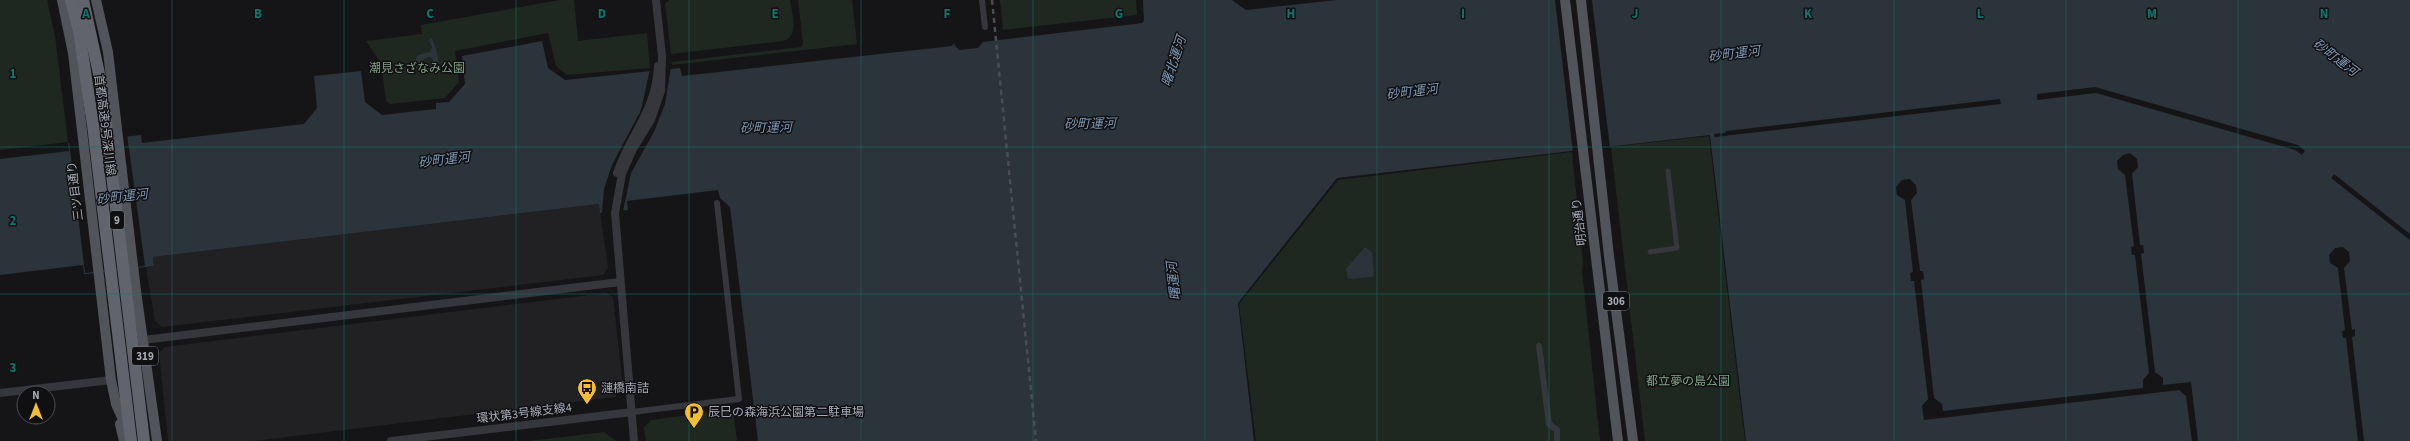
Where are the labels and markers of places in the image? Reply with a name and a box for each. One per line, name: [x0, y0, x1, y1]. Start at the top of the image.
bus stop icon: 漣橋南詰: [576, 377, 598, 405]
place label: 漣橋南詰: [601, 380, 649, 397]
parking icon: 辰巳の森海浜公園第二駐車場: [683, 401, 705, 429]
place label: 辰巳の森海浜公園第二駐車場: [708, 404, 864, 421]

